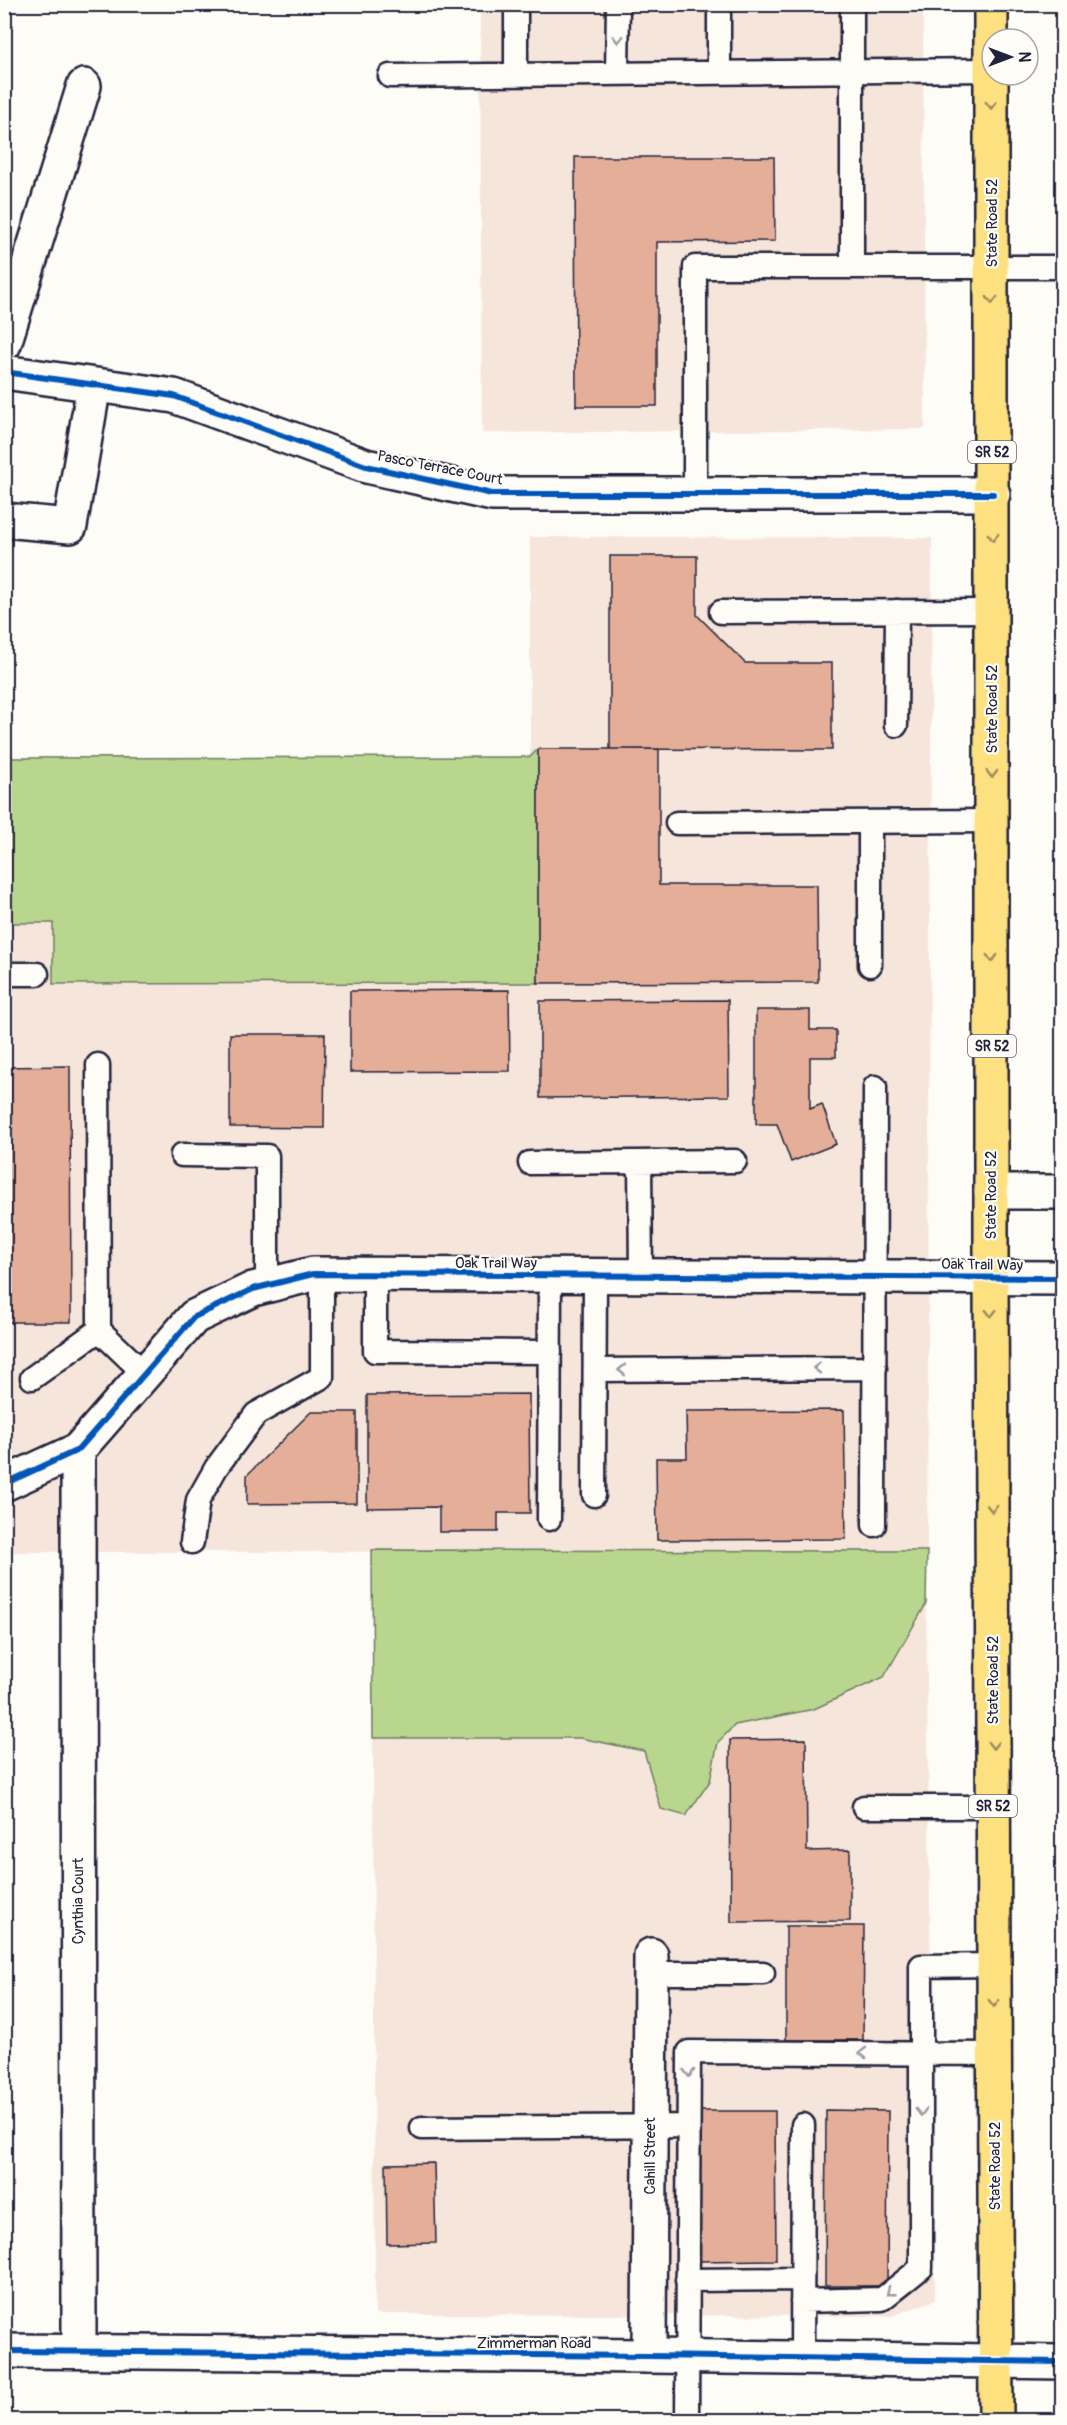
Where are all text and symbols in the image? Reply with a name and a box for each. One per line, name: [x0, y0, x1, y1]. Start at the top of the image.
north arrow: [980, 27, 1040, 87]
one-way arrow: [611, 35, 624, 44]
text: N: [1014, 52, 1034, 63]
one-way arrow: [985, 100, 997, 109]
street label: State Road 52: [983, 179, 1002, 267]
one-way arrow: [986, 295, 998, 304]
road number: SR 52: [968, 441, 1016, 463]
street label: Pasco Terrace Court: [376, 447, 505, 490]
one-way arrow: [987, 532, 999, 541]
street label: State Road 52: [983, 665, 1002, 753]
one-way arrow: [986, 769, 998, 778]
one-way arrow: [986, 954, 998, 963]
road number: SR 52: [968, 1035, 1016, 1057]
street label: State Road 52: [982, 1151, 1001, 1239]
street label: Oak Trail Way: [455, 1254, 538, 1273]
street label: Oak Trail Way: [941, 1255, 1024, 1275]
one-way arrow: [985, 1309, 997, 1318]
one-way arrow: [812, 1362, 821, 1374]
one-way arrow: [617, 1364, 626, 1376]
one-way arrow: [986, 1504, 998, 1513]
street label: State Road 52: [984, 1636, 1003, 1724]
one-way arrow: [987, 1741, 999, 1750]
road number: SR 52: [969, 1795, 1017, 1817]
street label: Cynthia Court: [69, 1857, 88, 1944]
one-way arrow: [988, 1999, 1000, 2008]
one-way arrow: [858, 2047, 867, 2059]
one-way arrow: [683, 2068, 695, 2077]
one-way arrow: [915, 2107, 927, 2116]
street label: Cahill Street: [641, 2116, 660, 2195]
street label: State Road 52: [986, 2122, 1005, 2210]
one-way arrow: [886, 2284, 897, 2295]
street label: Zimmerman Road: [477, 2334, 591, 2353]

